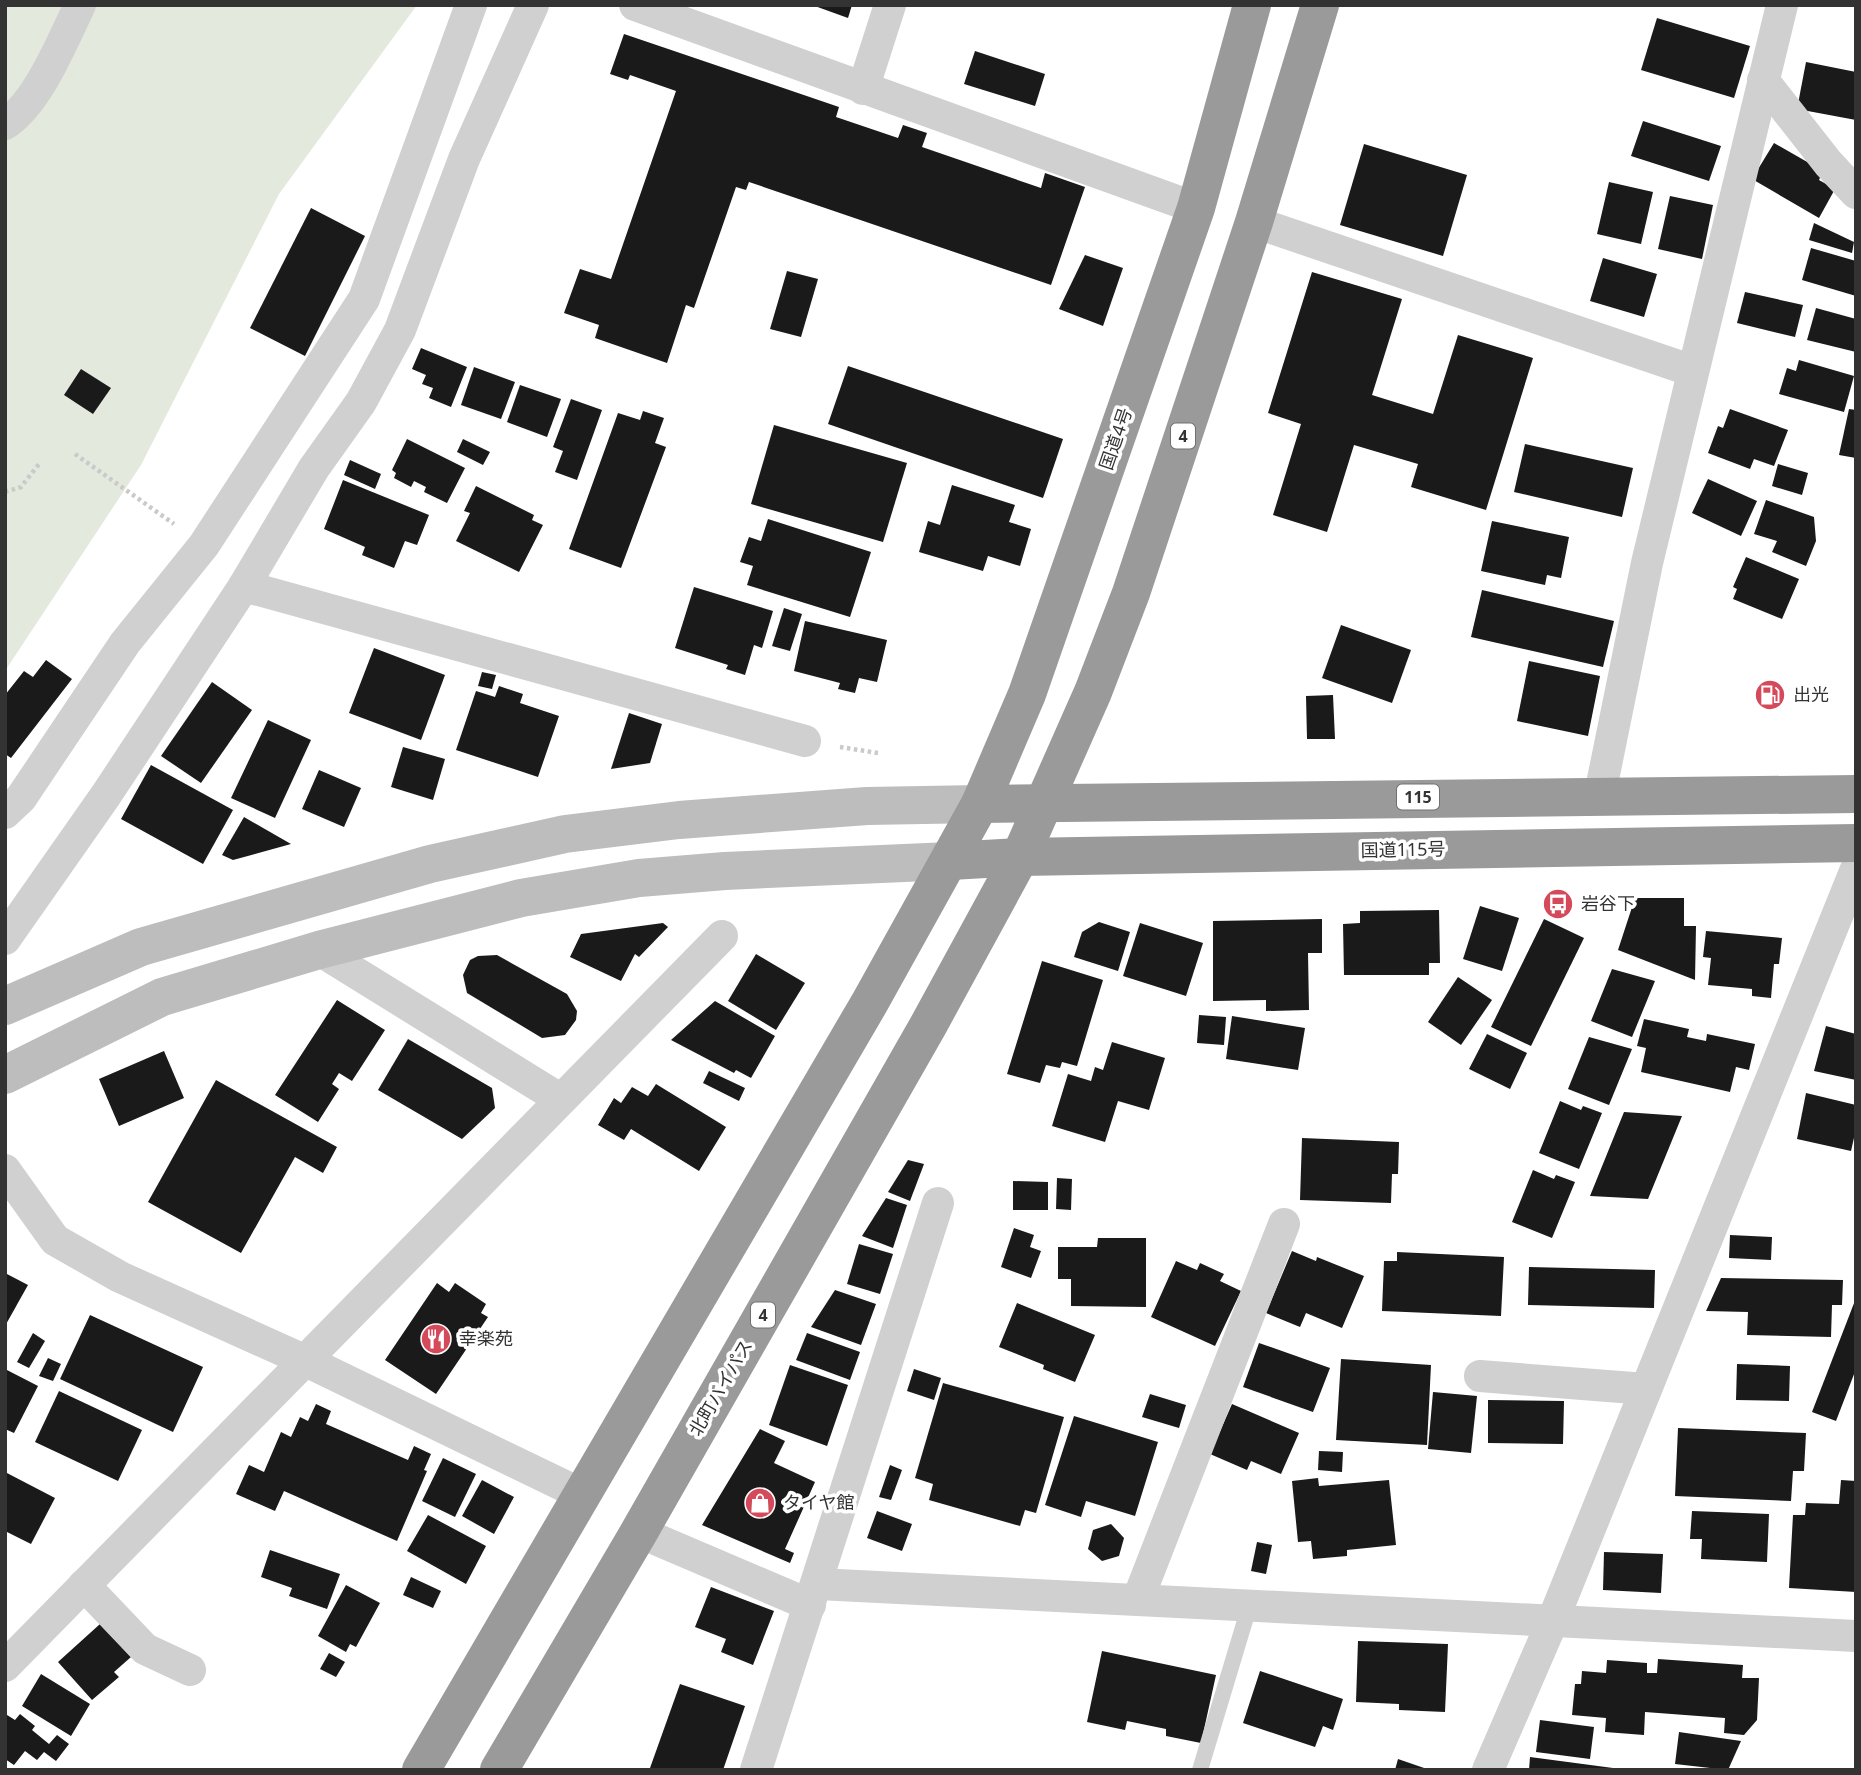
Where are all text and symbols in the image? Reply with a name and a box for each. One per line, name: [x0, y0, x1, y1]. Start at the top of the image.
street label: 国道4号: [1093, 404, 1137, 473]
road number: 4: [1171, 424, 1195, 448]
fuel station icon: 出光: [1753, 678, 1787, 712]
place label: 出光: [1793, 682, 1829, 706]
road number: 115: [1397, 784, 1439, 810]
street label: 国道115号: [1360, 836, 1446, 862]
bus stop icon: 岩谷下: [1541, 887, 1575, 921]
place label: 岩谷下: [1581, 891, 1635, 915]
road number: 4: [751, 1302, 775, 1328]
restaurant icon: 幸楽苑: [419, 1322, 453, 1356]
place label: 幸楽苑: [459, 1326, 513, 1350]
street label: 北町バイパス: [683, 1335, 757, 1440]
shop icon: タイヤ館: [743, 1486, 777, 1520]
place label: タイヤ館: [783, 1490, 854, 1514]

